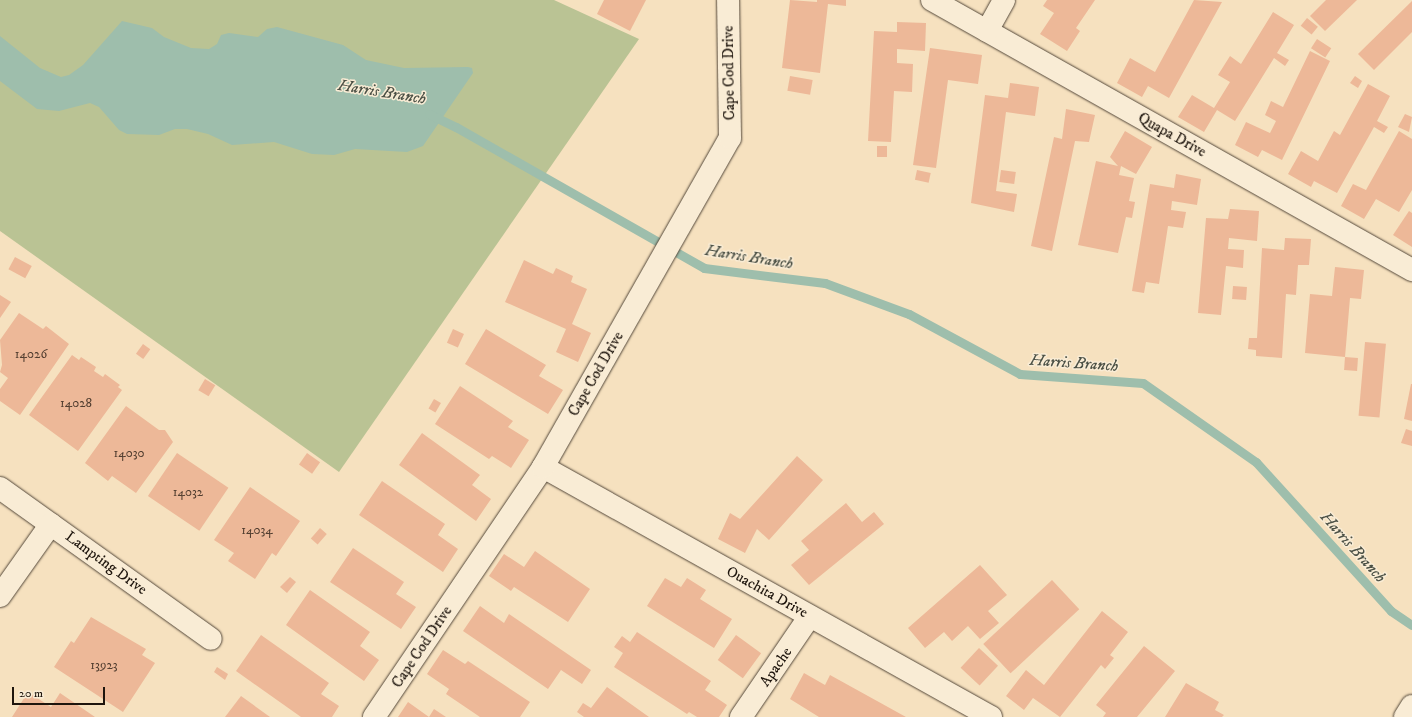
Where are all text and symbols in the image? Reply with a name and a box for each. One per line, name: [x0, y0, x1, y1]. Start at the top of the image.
street label: Cape Cod Drive: [719, 26, 739, 120]
water label: Harris Branch: [337, 76, 427, 108]
street label: Quapa Drive: [1135, 109, 1209, 161]
water label: Harris Branch: [704, 241, 794, 273]
street label: Cape Cod Drive: [565, 329, 627, 419]
house number: 14026: [15, 346, 47, 362]
water label: Harris Branch: [1029, 350, 1119, 376]
house number: 14028: [60, 395, 92, 411]
house number: 14030: [113, 445, 145, 461]
house number: 14032: [173, 484, 203, 500]
water label: Harris Branch: [1316, 508, 1390, 586]
house number: 14034: [241, 522, 273, 538]
street label: Lampting Drive: [62, 527, 150, 599]
street label: Ouachita Drive: [723, 562, 811, 622]
street label: Cape Cod Drive: [388, 603, 456, 691]
street label: Apache: [756, 644, 796, 690]
house number: 13923: [90, 657, 118, 673]
scale bar: [14, 679, 107, 705]
text: 20 m: [19, 686, 43, 701]

